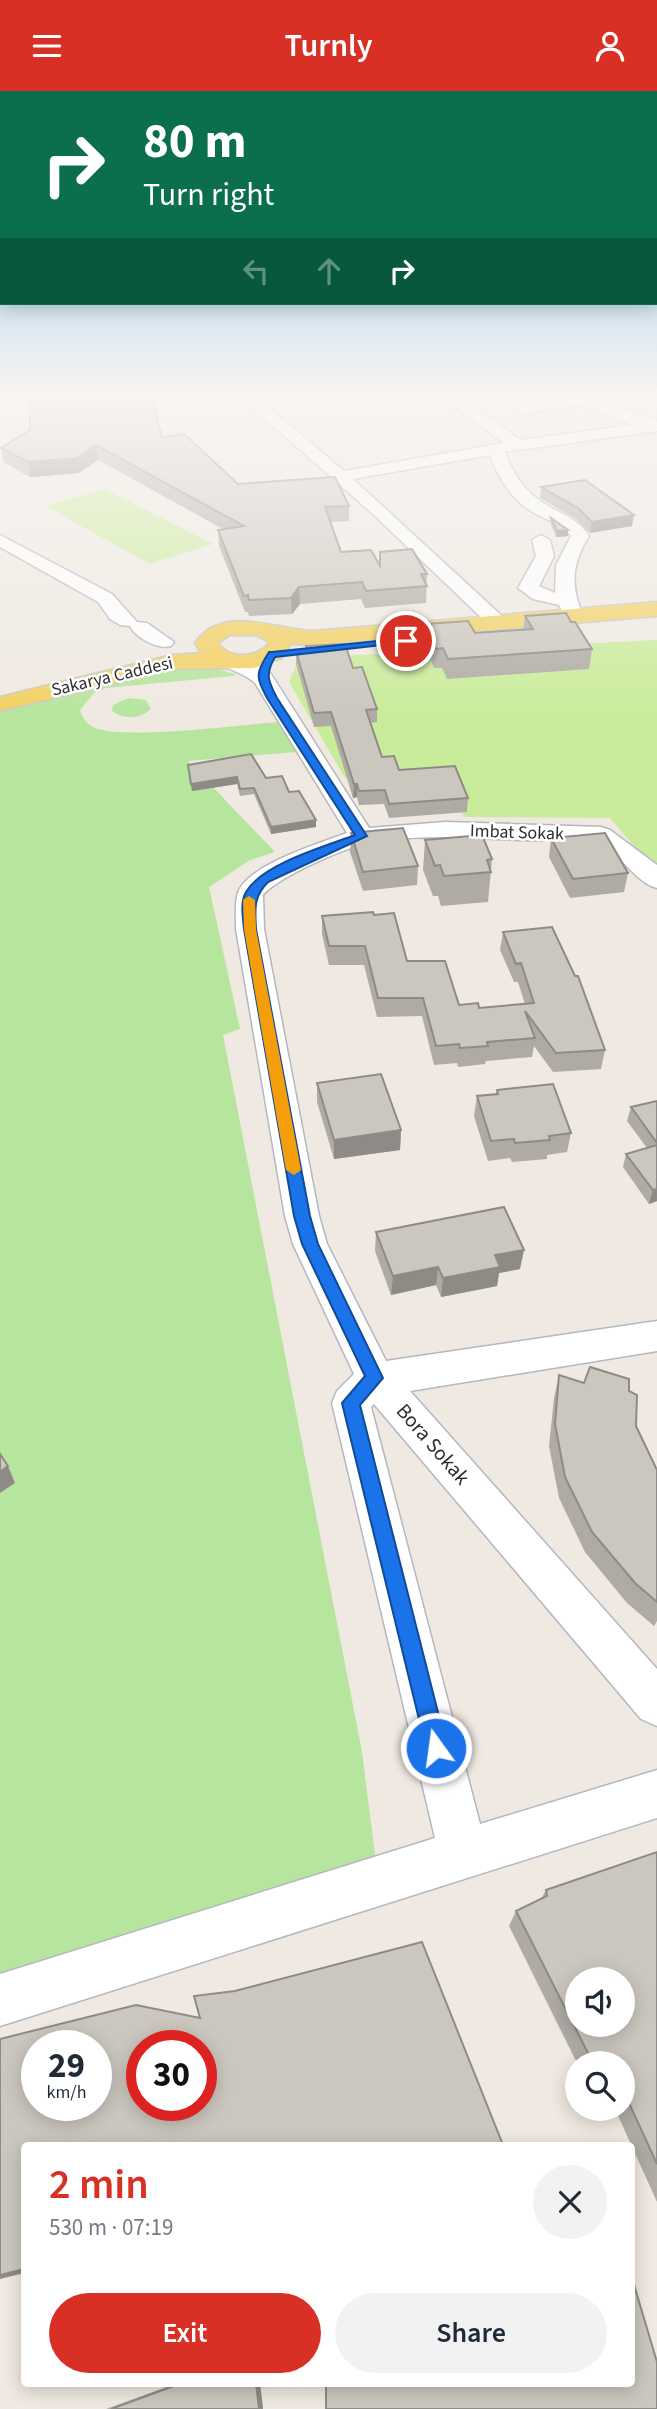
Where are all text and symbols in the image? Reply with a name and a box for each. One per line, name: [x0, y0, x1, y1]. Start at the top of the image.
text: Turnly: [284, 23, 373, 69]
icon: menu: [28, 27, 66, 65]
icon: person: [591, 27, 629, 65]
text: 80 m: [143, 107, 247, 177]
icon: right: [28, 119, 119, 210]
text: Turn right: [143, 172, 274, 218]
icon: left: [237, 252, 275, 290]
icon: ahead: [310, 252, 348, 290]
icon: right: [383, 252, 421, 290]
pin: [376, 611, 436, 671]
icon: arrive: [387, 622, 425, 660]
street label: Sakarya Caddesi: [49, 650, 175, 703]
street label: Imbat Sokak: [470, 818, 564, 847]
street label: Bora Sokak: [389, 1397, 477, 1492]
position arrow: [399, 1711, 473, 1785]
map controls: [565, 1967, 635, 2121]
button: sound: [565, 1967, 635, 2037]
speed limit sign: 30: [126, 2030, 217, 2121]
text: 29: [48, 2041, 85, 2091]
button: search: [565, 2051, 635, 2121]
text: km/h: [47, 2080, 86, 2105]
text: 2 min: [49, 2155, 149, 2215]
button: close: [533, 2165, 607, 2239]
text: 530 m · 07:19: [49, 2211, 173, 2244]
button: Exit: [49, 2293, 321, 2373]
button: Share: [335, 2293, 607, 2373]

